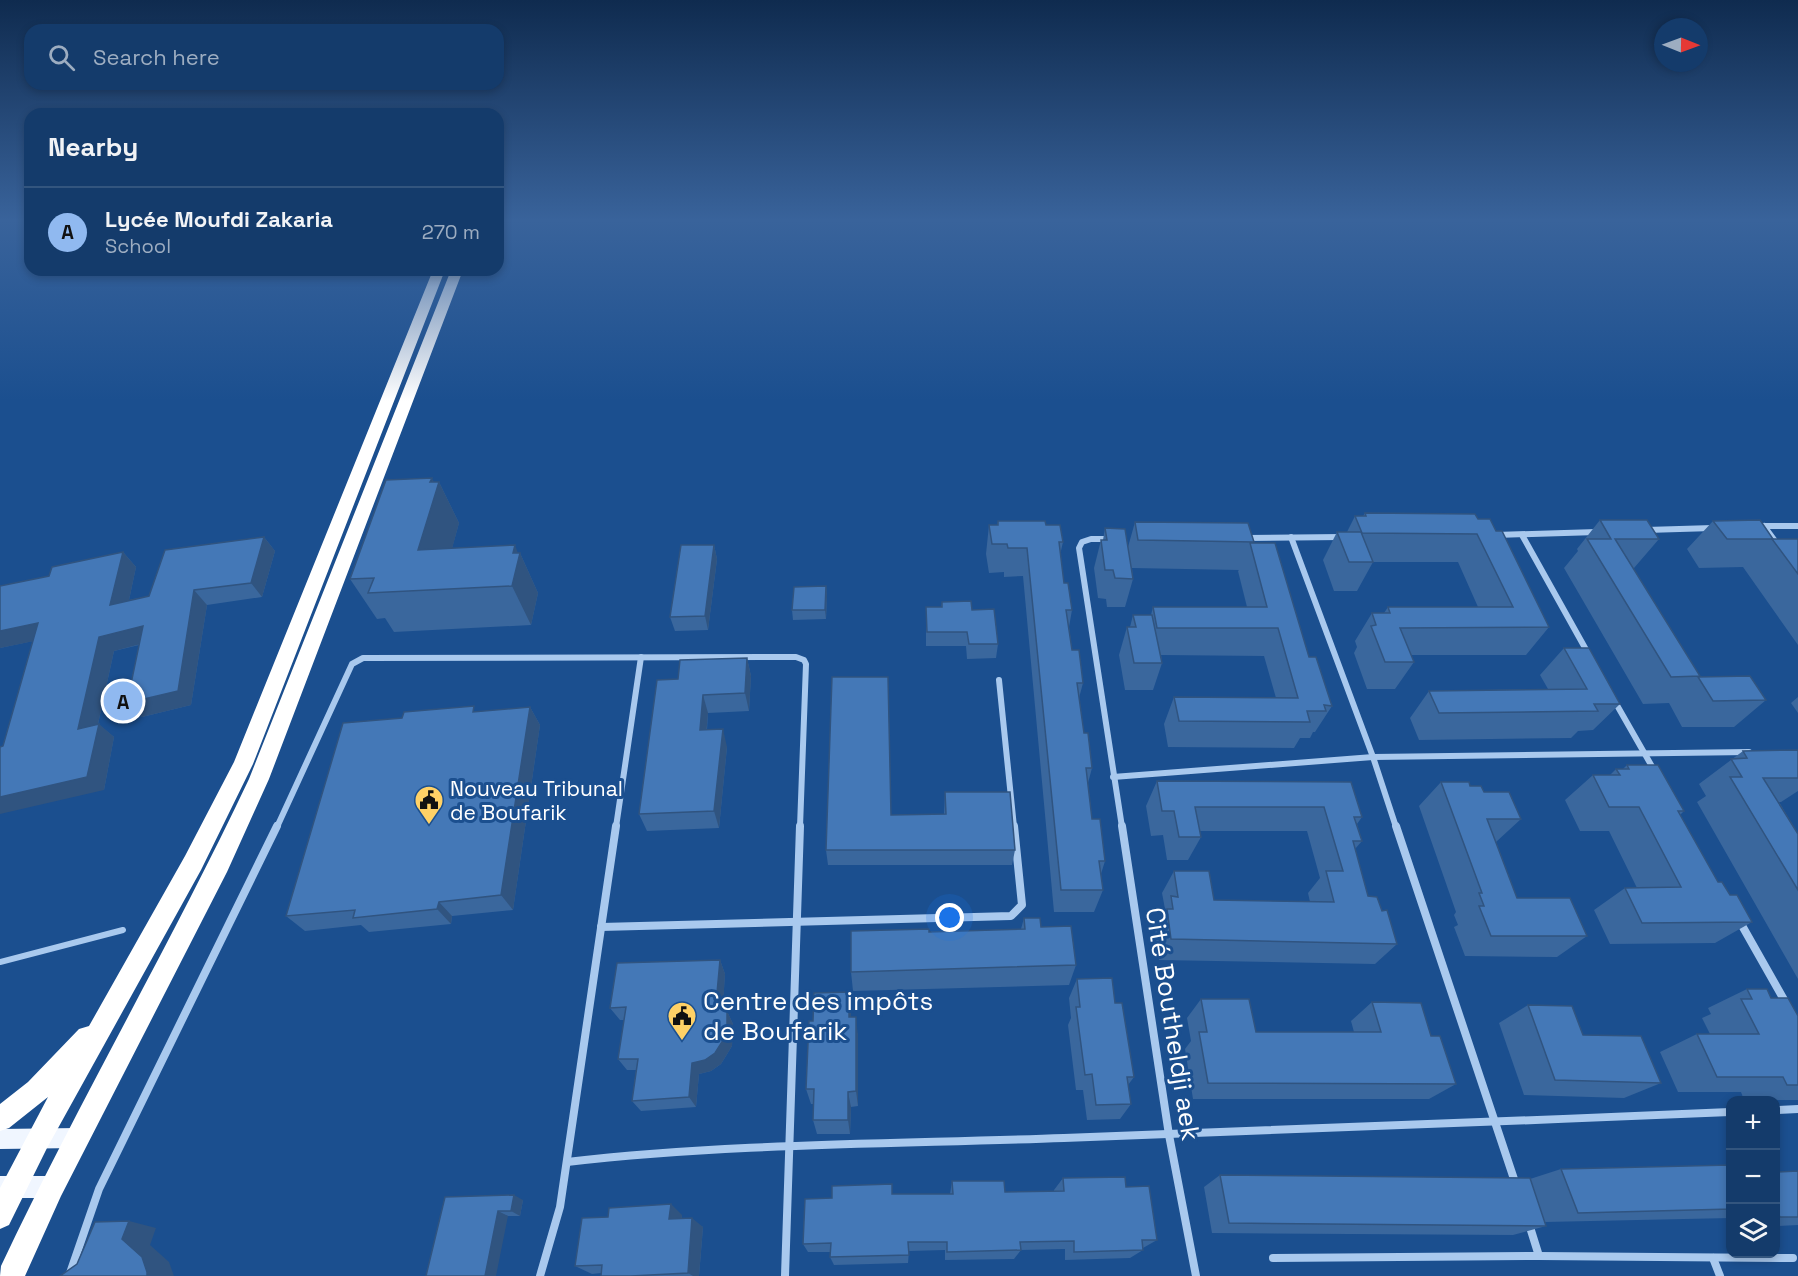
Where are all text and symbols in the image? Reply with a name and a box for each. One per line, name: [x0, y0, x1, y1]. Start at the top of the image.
north arrow: [1654, 18, 1708, 72]
search box: [24, 24, 504, 90]
icon: search: [45, 41, 78, 74]
text: Search here: [93, 43, 220, 71]
text: Nearby: [48, 130, 138, 164]
text: Lycée Moufdi Zakaria: [105, 205, 333, 233]
text: A: [61, 219, 74, 245]
text: 270 m: [422, 219, 480, 245]
text: School: [105, 233, 171, 259]
pin: A: [104, 678, 142, 724]
place label: Nouveau Tribunal de Boufarik: [450, 775, 623, 826]
public building icon: Nouveau Tribunal de Boufarik: [413, 784, 445, 826]
your location: [935, 903, 964, 932]
street label: Cité Boutheldji aek: [1138, 905, 1208, 1143]
place label: Centre des impôts de Boufarik: [703, 984, 933, 1048]
public building icon: Centre des impôts de Boufarik: [666, 1000, 698, 1042]
map controls: [1726, 1096, 1780, 1258]
button: +: [1726, 1096, 1780, 1150]
button: −: [1726, 1150, 1780, 1204]
button: layers: [1726, 1204, 1780, 1258]

